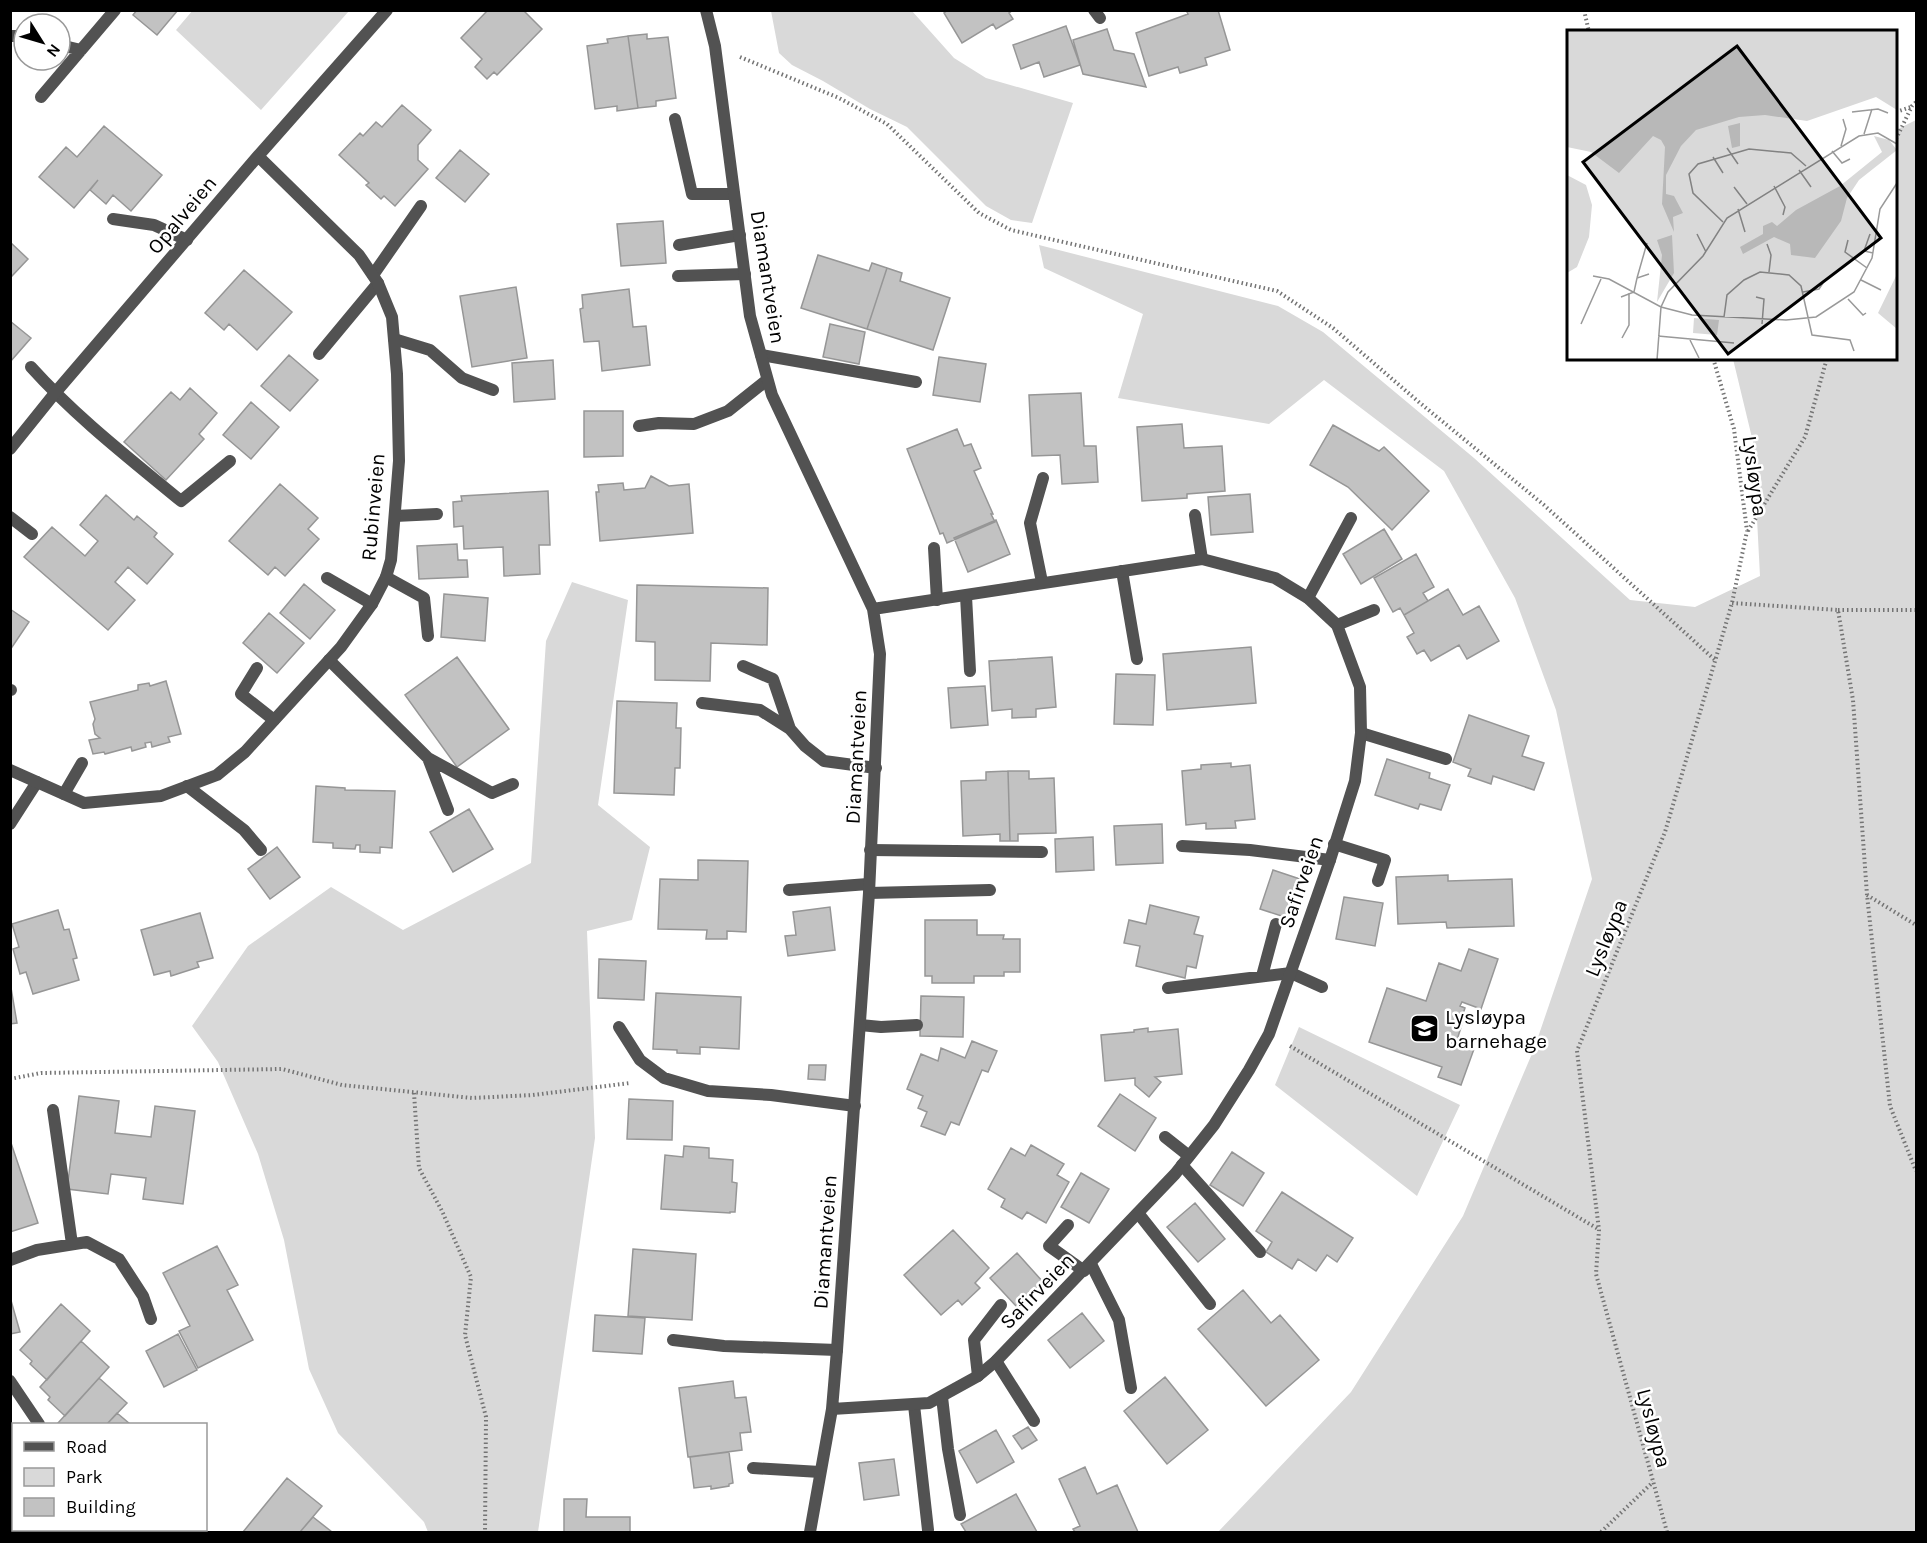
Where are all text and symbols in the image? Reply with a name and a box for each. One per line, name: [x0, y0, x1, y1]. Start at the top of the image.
north arrow: [12, 12, 72, 72]
inset map: [1567, 30, 1897, 360]
text: N: [43, 40, 65, 61]
street label: Opalveien: [142, 171, 222, 259]
street label: Diamantveien: [746, 209, 790, 345]
street label: Lysløypa: [1737, 434, 1773, 518]
street label: Rubinveien: [356, 452, 390, 562]
street label: Diamantveien: [840, 689, 872, 825]
street label: Safirveien: [1274, 833, 1328, 931]
street label: Lysløypa: [1580, 896, 1632, 980]
place label: Lysløypa barnehage: [1445, 1005, 1547, 1053]
school or university icon: Lysløypa barnehage: [1408, 1013, 1440, 1045]
street label: Diamantveien: [808, 1174, 842, 1310]
street label: Safirveien: [995, 1248, 1079, 1334]
street label: Lysløypa: [1632, 1386, 1676, 1470]
legend: [12, 1423, 207, 1531]
text: Road: [66, 1436, 107, 1458]
text: Park: [66, 1466, 103, 1488]
text: Building: [66, 1496, 136, 1518]

